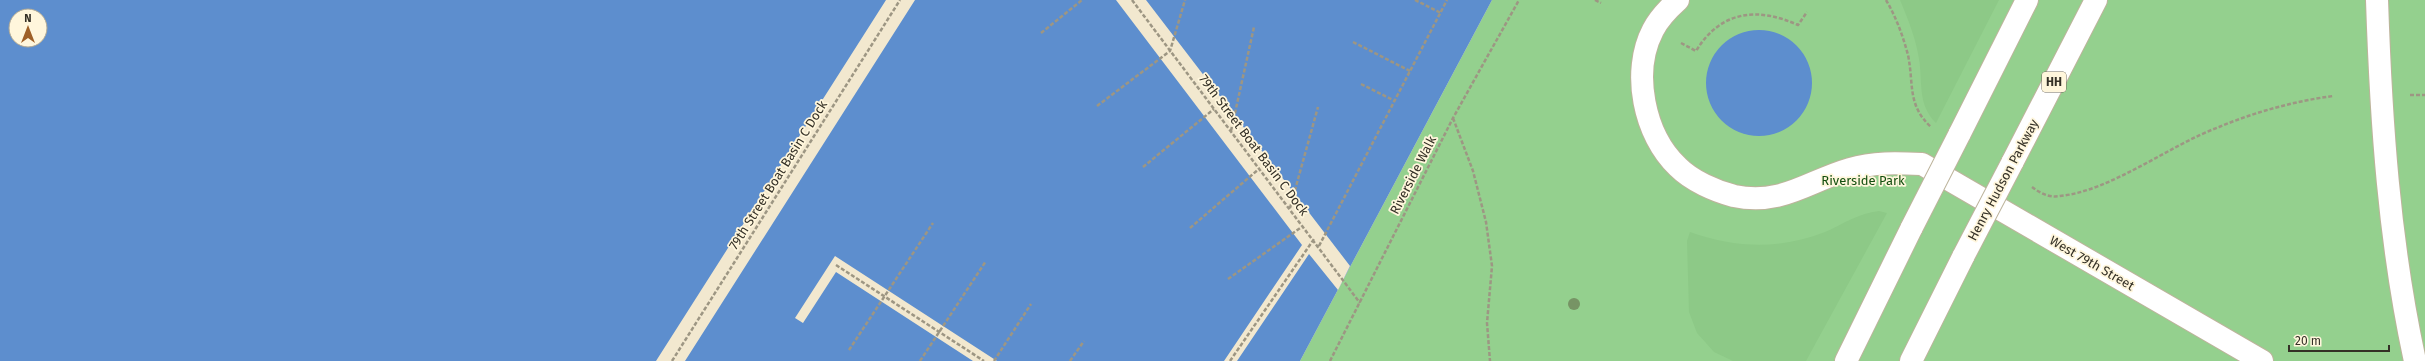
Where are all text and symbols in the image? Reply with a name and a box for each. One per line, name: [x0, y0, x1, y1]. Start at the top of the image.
north arrow: [8, 8, 48, 48]
text: N: [24, 12, 32, 25]
street label: 79th Street Boat Basin C Dock: [1196, 72, 1312, 219]
road number: HH: [2042, 72, 2066, 92]
street label: 79th Street Boat Basin C Dock: [726, 98, 830, 252]
street label: Henry Hudson Parkway: [1965, 116, 2042, 243]
street label: Riverside Walk: [1387, 133, 1439, 217]
park label: Riverside Park: [1821, 173, 1905, 188]
street label: West 79th Street: [2047, 233, 2137, 293]
scale bar: [2289, 327, 2389, 353]
text: 20 m: [2295, 334, 2321, 348]

